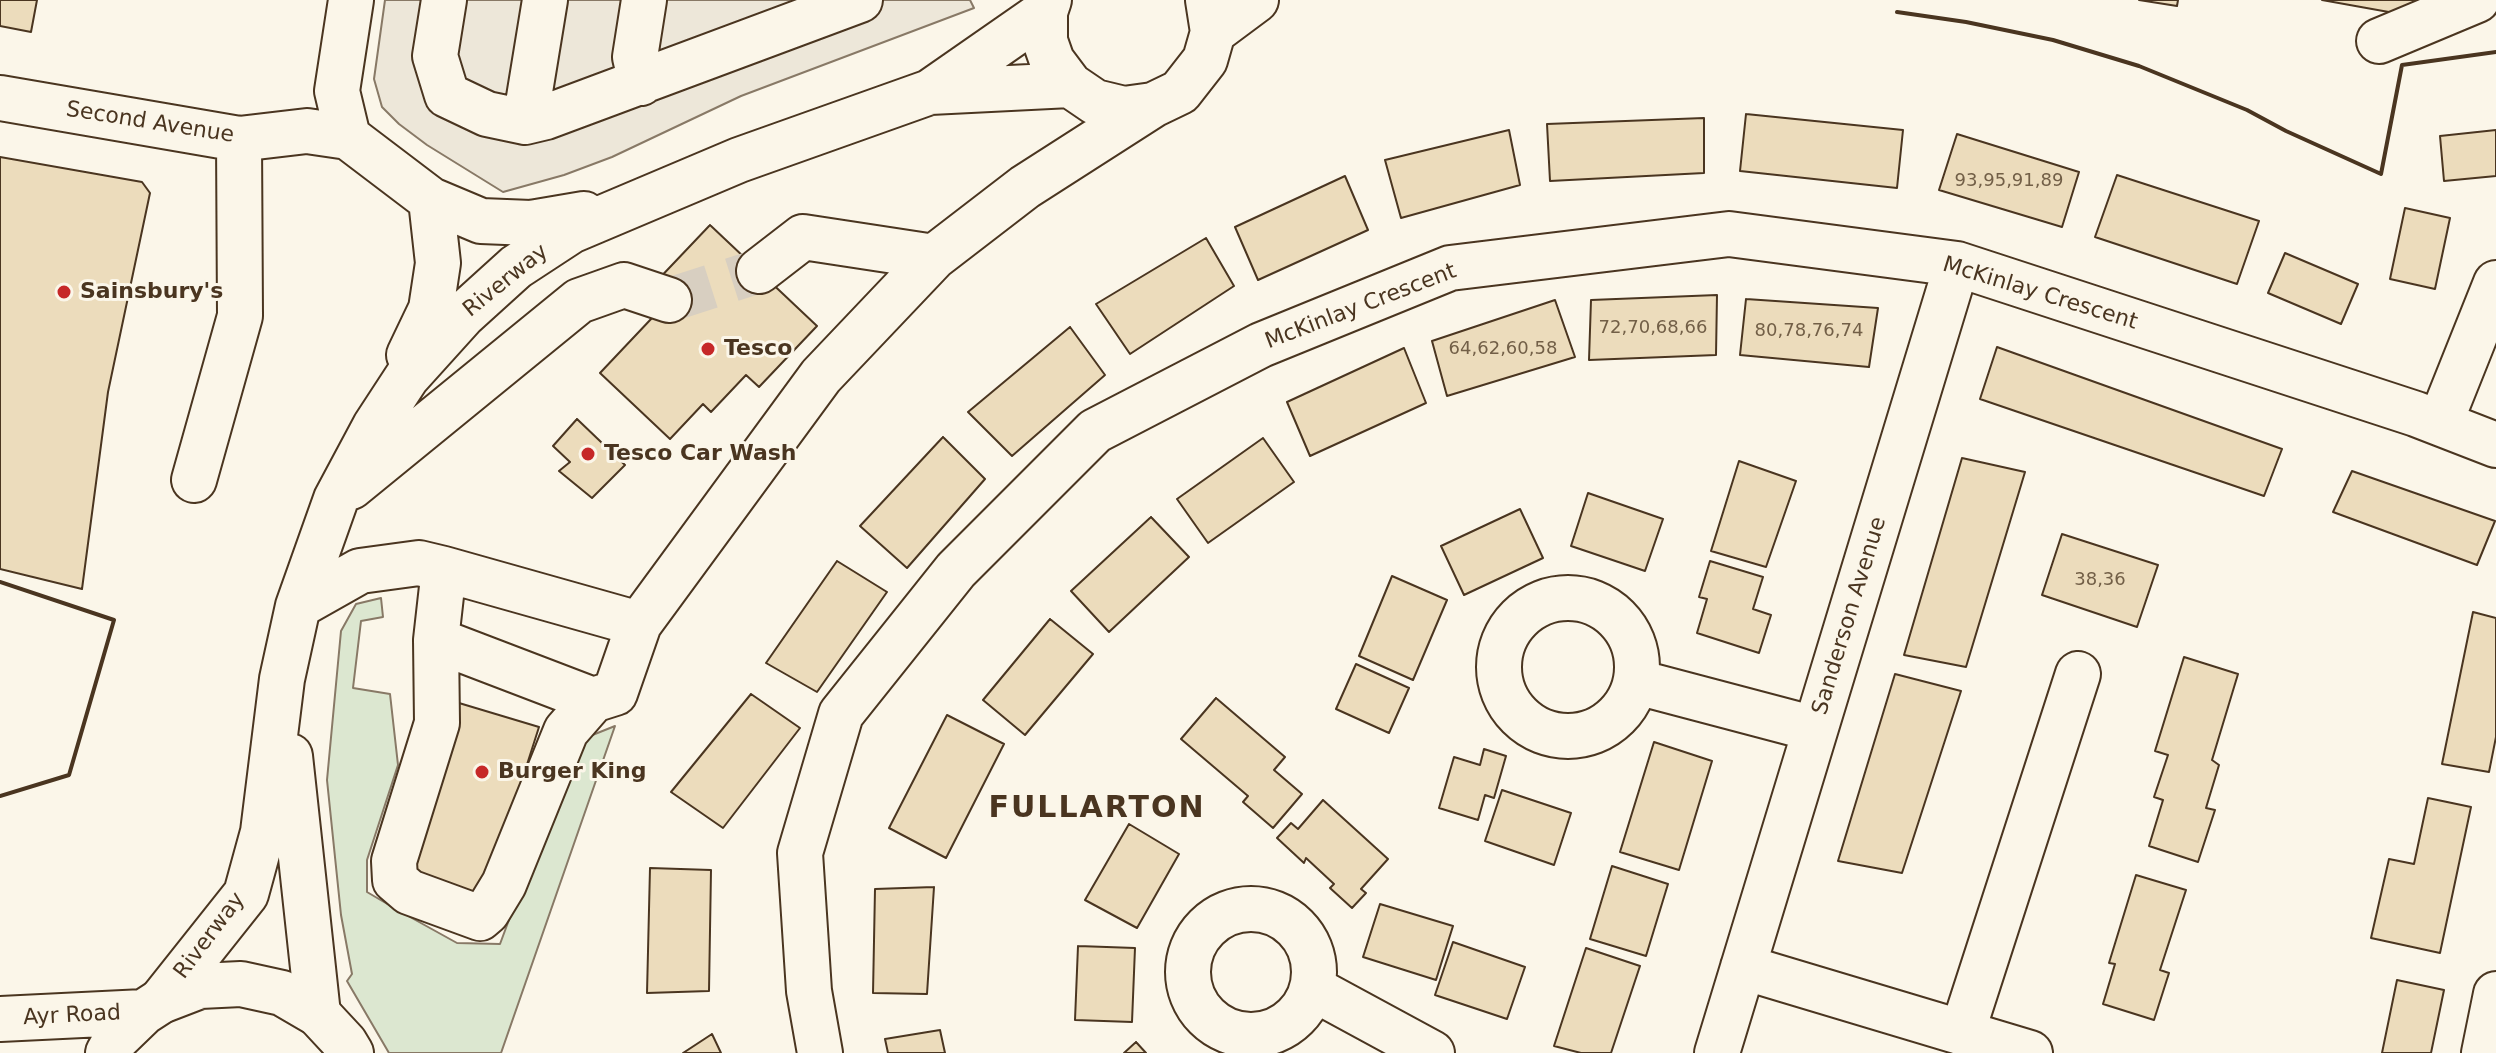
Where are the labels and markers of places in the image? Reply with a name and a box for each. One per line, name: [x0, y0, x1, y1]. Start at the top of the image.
place label: Sainsbury's: [80, 279, 223, 305]
marker: Sainsbury's: [55, 283, 73, 301]
place label: Tesco: [724, 336, 792, 362]
marker: Tesco: [699, 340, 717, 358]
place label: Tesco Car Wash: [604, 441, 796, 467]
marker: Tesco Car Wash: [579, 445, 597, 463]
place label: Burger King: [498, 759, 646, 785]
marker: Burger King: [473, 763, 491, 781]

